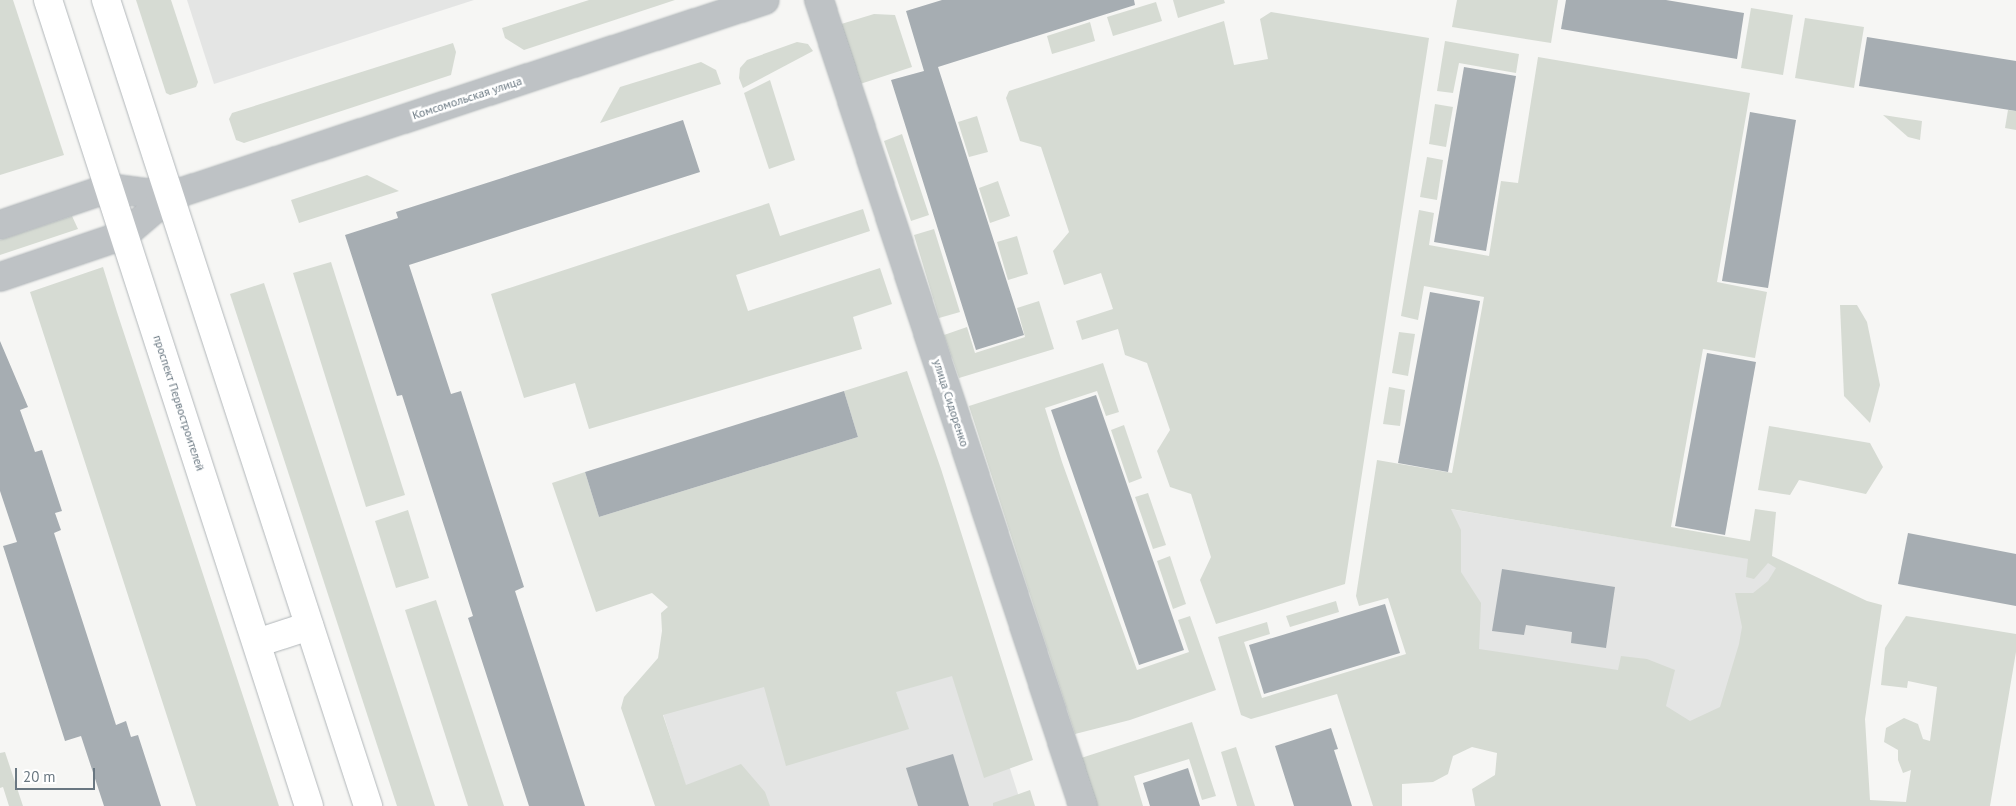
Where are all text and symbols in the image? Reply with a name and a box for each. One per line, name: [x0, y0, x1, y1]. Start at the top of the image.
street label: Комсомольская улица: [410, 73, 524, 123]
street label: проспект Первостроителей: [150, 333, 208, 473]
street label: улица Сидоренко: [930, 357, 972, 449]
scale bar: [18, 758, 98, 790]
text: 20 m: [23, 767, 56, 786]

